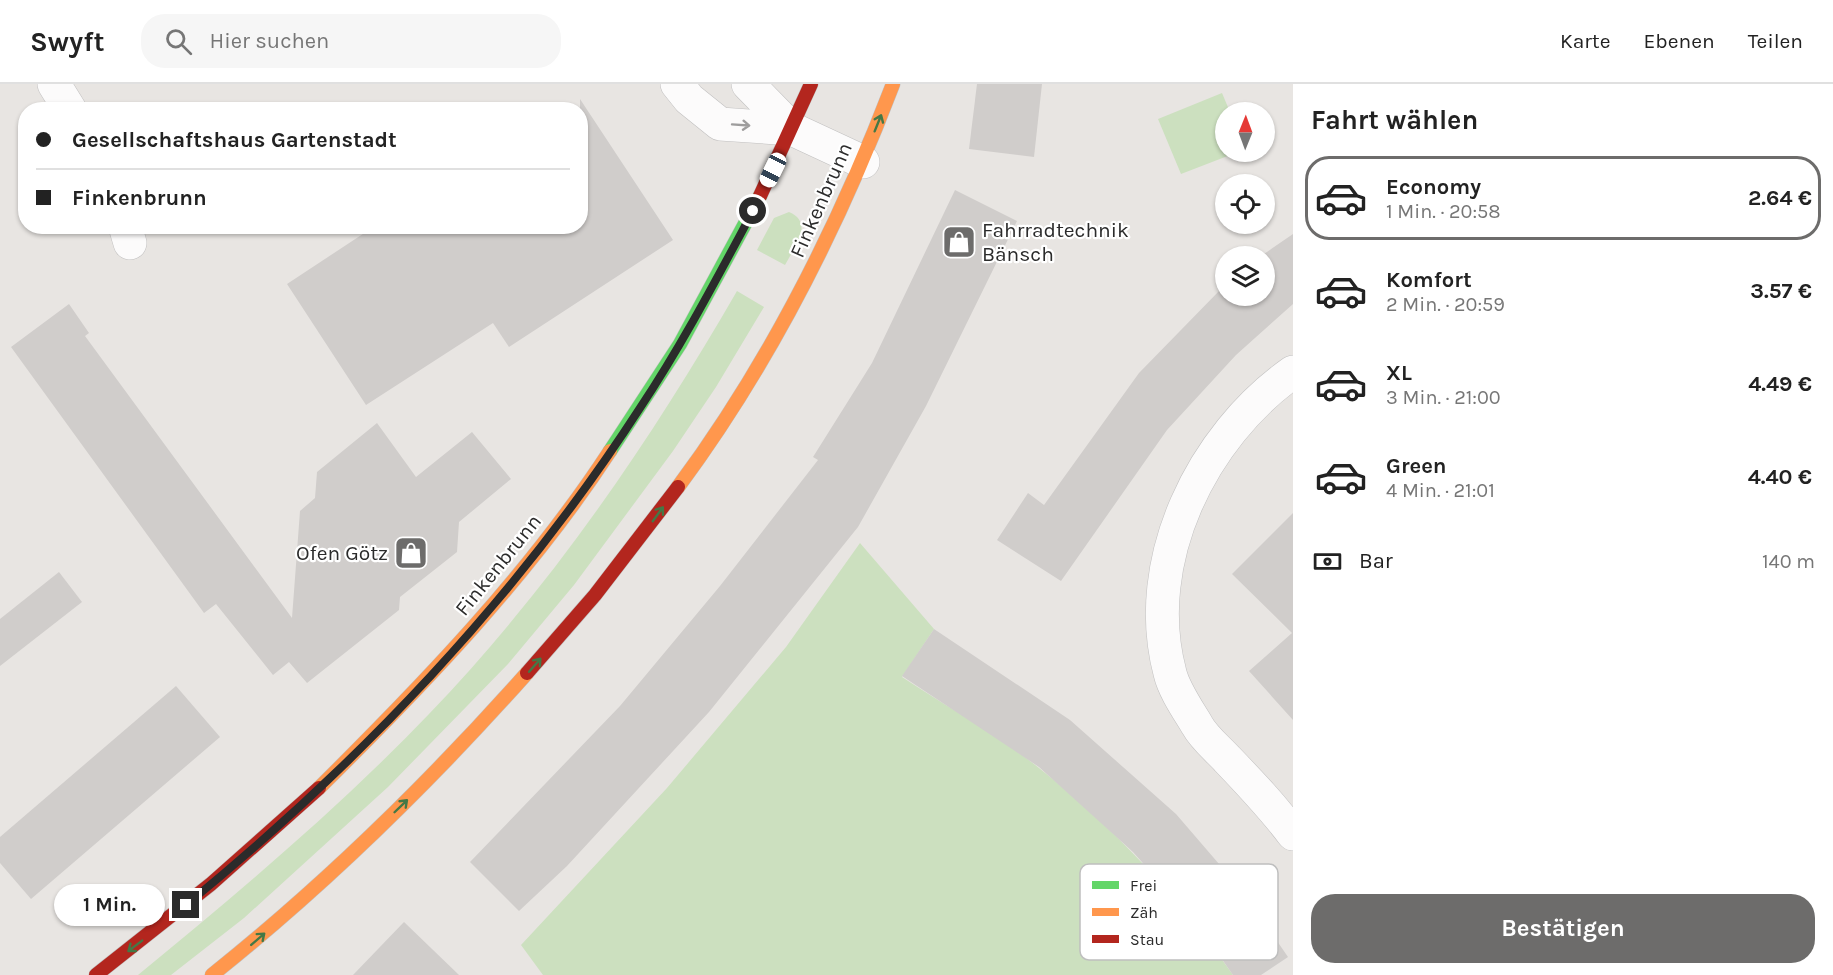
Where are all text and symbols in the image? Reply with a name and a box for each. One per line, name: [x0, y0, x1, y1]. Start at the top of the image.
search box: [141, 14, 561, 68]
text: Swyft: [30, 25, 105, 58]
icon: search: [162, 25, 195, 58]
text: Hier suchen: [210, 28, 329, 54]
text: Karte: [1560, 29, 1611, 53]
text: Ebenen: [1644, 29, 1715, 53]
text: Teilen: [1748, 29, 1803, 53]
north arrow: [1215, 102, 1275, 162]
map controls: [1215, 102, 1275, 306]
text: Fahrt wählen: [1311, 104, 1478, 136]
one-way arrow: [873, 114, 884, 133]
one-way arrow: [730, 120, 750, 131]
text: Gesellschaftshaus Gartenstadt: [72, 127, 397, 153]
street label: Finkenbrunn: [785, 139, 857, 261]
car: [757, 150, 789, 190]
icon: car: [1314, 171, 1368, 225]
button: locate: [1215, 174, 1275, 234]
text: Economy: [1386, 174, 1481, 200]
text: Finkenbrunn: [72, 185, 207, 211]
text: 2.64 €: [1748, 185, 1812, 211]
route start: [739, 197, 766, 224]
text: 1 Min. · 20:58: [1386, 200, 1501, 223]
place label: Fahrradtechnik Bänsch: [982, 218, 1129, 266]
shop icon: Fahrradtechnik Bänsch: [941, 224, 977, 260]
button: layers: [1215, 246, 1275, 306]
icon: car: [1314, 264, 1368, 318]
text: Komfort: [1386, 267, 1472, 293]
text: 3.57 €: [1750, 278, 1812, 304]
text: 2 Min. · 20:59: [1386, 293, 1505, 316]
icon: car: [1314, 357, 1368, 411]
text: XL: [1386, 360, 1412, 386]
text: 4.49 €: [1748, 371, 1812, 397]
text: 3 Min. · 21:00: [1386, 386, 1501, 409]
icon: car: [1314, 450, 1368, 504]
text: Green: [1386, 453, 1447, 479]
text: 4.40 €: [1748, 464, 1812, 490]
text: 4 Min. · 21:01: [1386, 479, 1495, 502]
one-way arrow: [652, 506, 665, 522]
street label: Finkenbrunn: [450, 510, 546, 620]
shop icon: Ofen Götz: [393, 535, 429, 571]
place label: Ofen Götz: [296, 541, 388, 565]
icon: cash: [1311, 545, 1344, 578]
text: Bar: [1359, 548, 1393, 574]
text: 140 m: [1762, 550, 1815, 573]
one-way arrow: [528, 658, 542, 673]
one-way arrow: [394, 799, 409, 814]
legend: [1080, 864, 1278, 960]
text: Frei: [1130, 876, 1157, 895]
callout: 1 Min.: [54, 884, 165, 926]
route end: [172, 891, 199, 918]
text: 1 Min.: [83, 893, 136, 916]
button: Bestätigen: [1311, 894, 1815, 963]
text: Zäh: [1130, 903, 1158, 922]
text: Stau: [1130, 930, 1164, 949]
one-way arrow: [250, 932, 266, 945]
one-way arrow: [127, 940, 143, 952]

